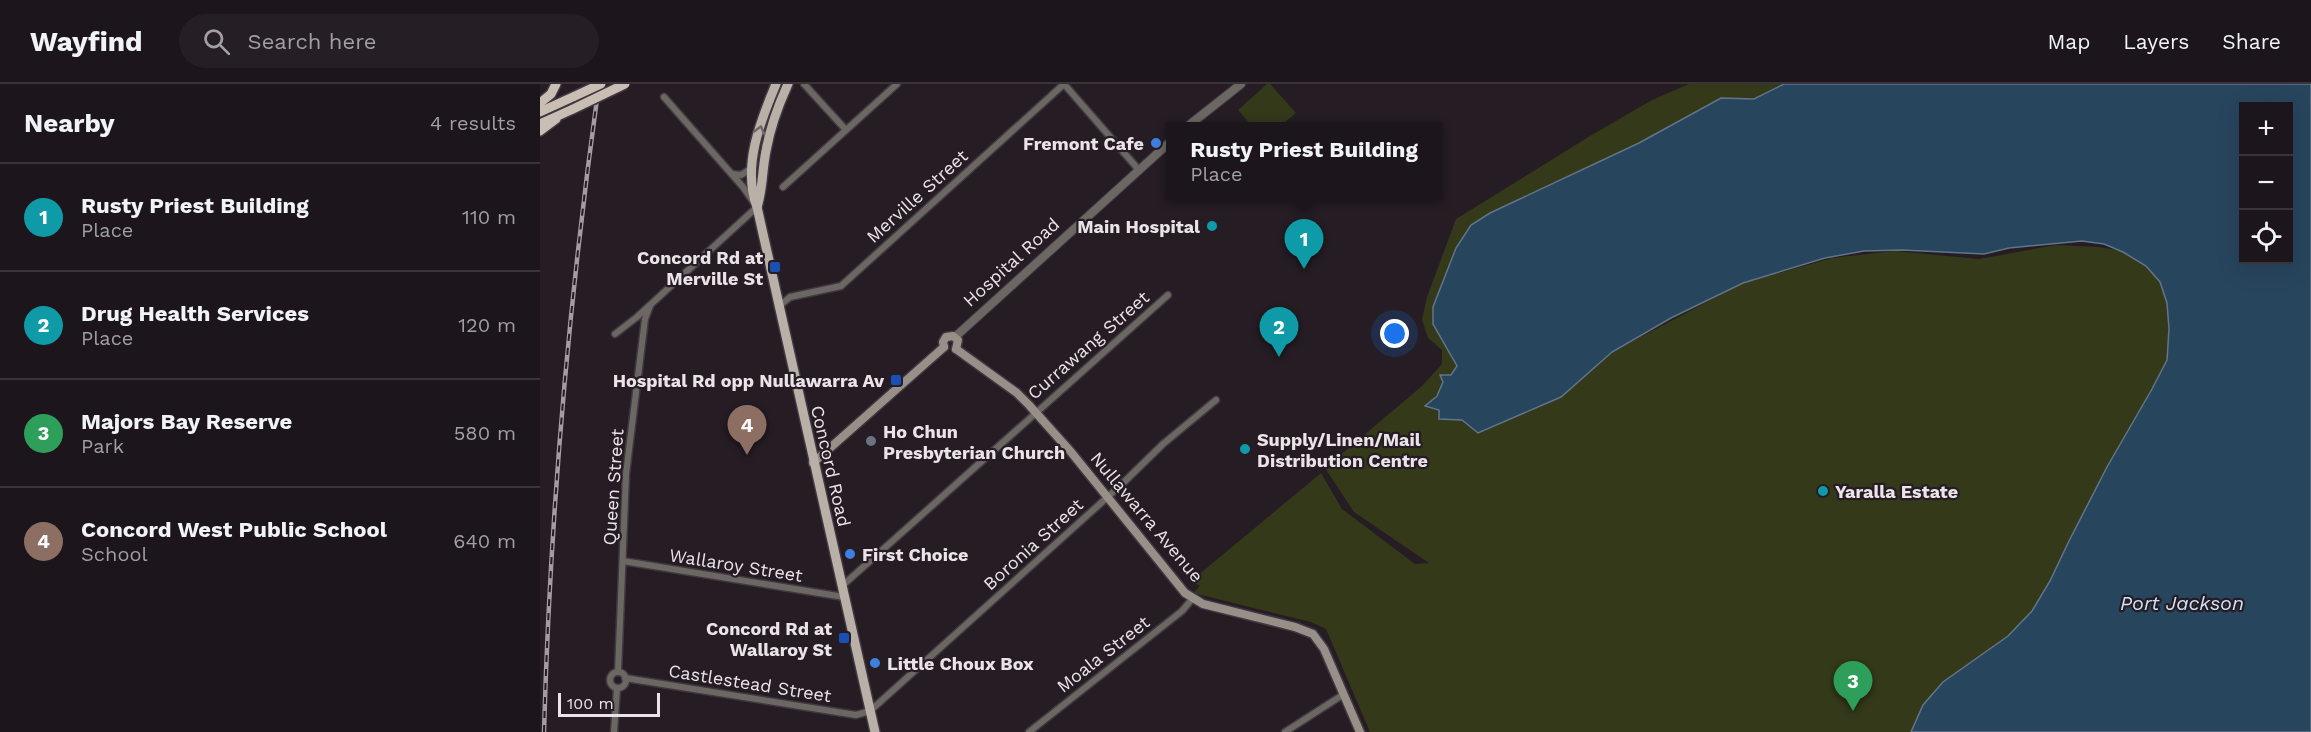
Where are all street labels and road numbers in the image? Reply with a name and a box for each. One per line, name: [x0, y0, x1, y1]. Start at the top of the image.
street label: Merville Street: [862, 145, 972, 247]
street label: Hospital Road: [959, 213, 1063, 311]
street label: Currawang Street: [1023, 286, 1153, 403]
street label: Concord Road: [807, 403, 855, 529]
street label: Queen Street: [598, 428, 628, 546]
street label: Nullawarra Avenue: [1086, 448, 1208, 586]
street label: Boronia Street: [979, 494, 1087, 594]
street label: Wallaroy Street: [668, 544, 805, 586]
street label: Moala Street: [1052, 611, 1154, 697]
street label: Castlestead Street: [667, 660, 833, 706]

